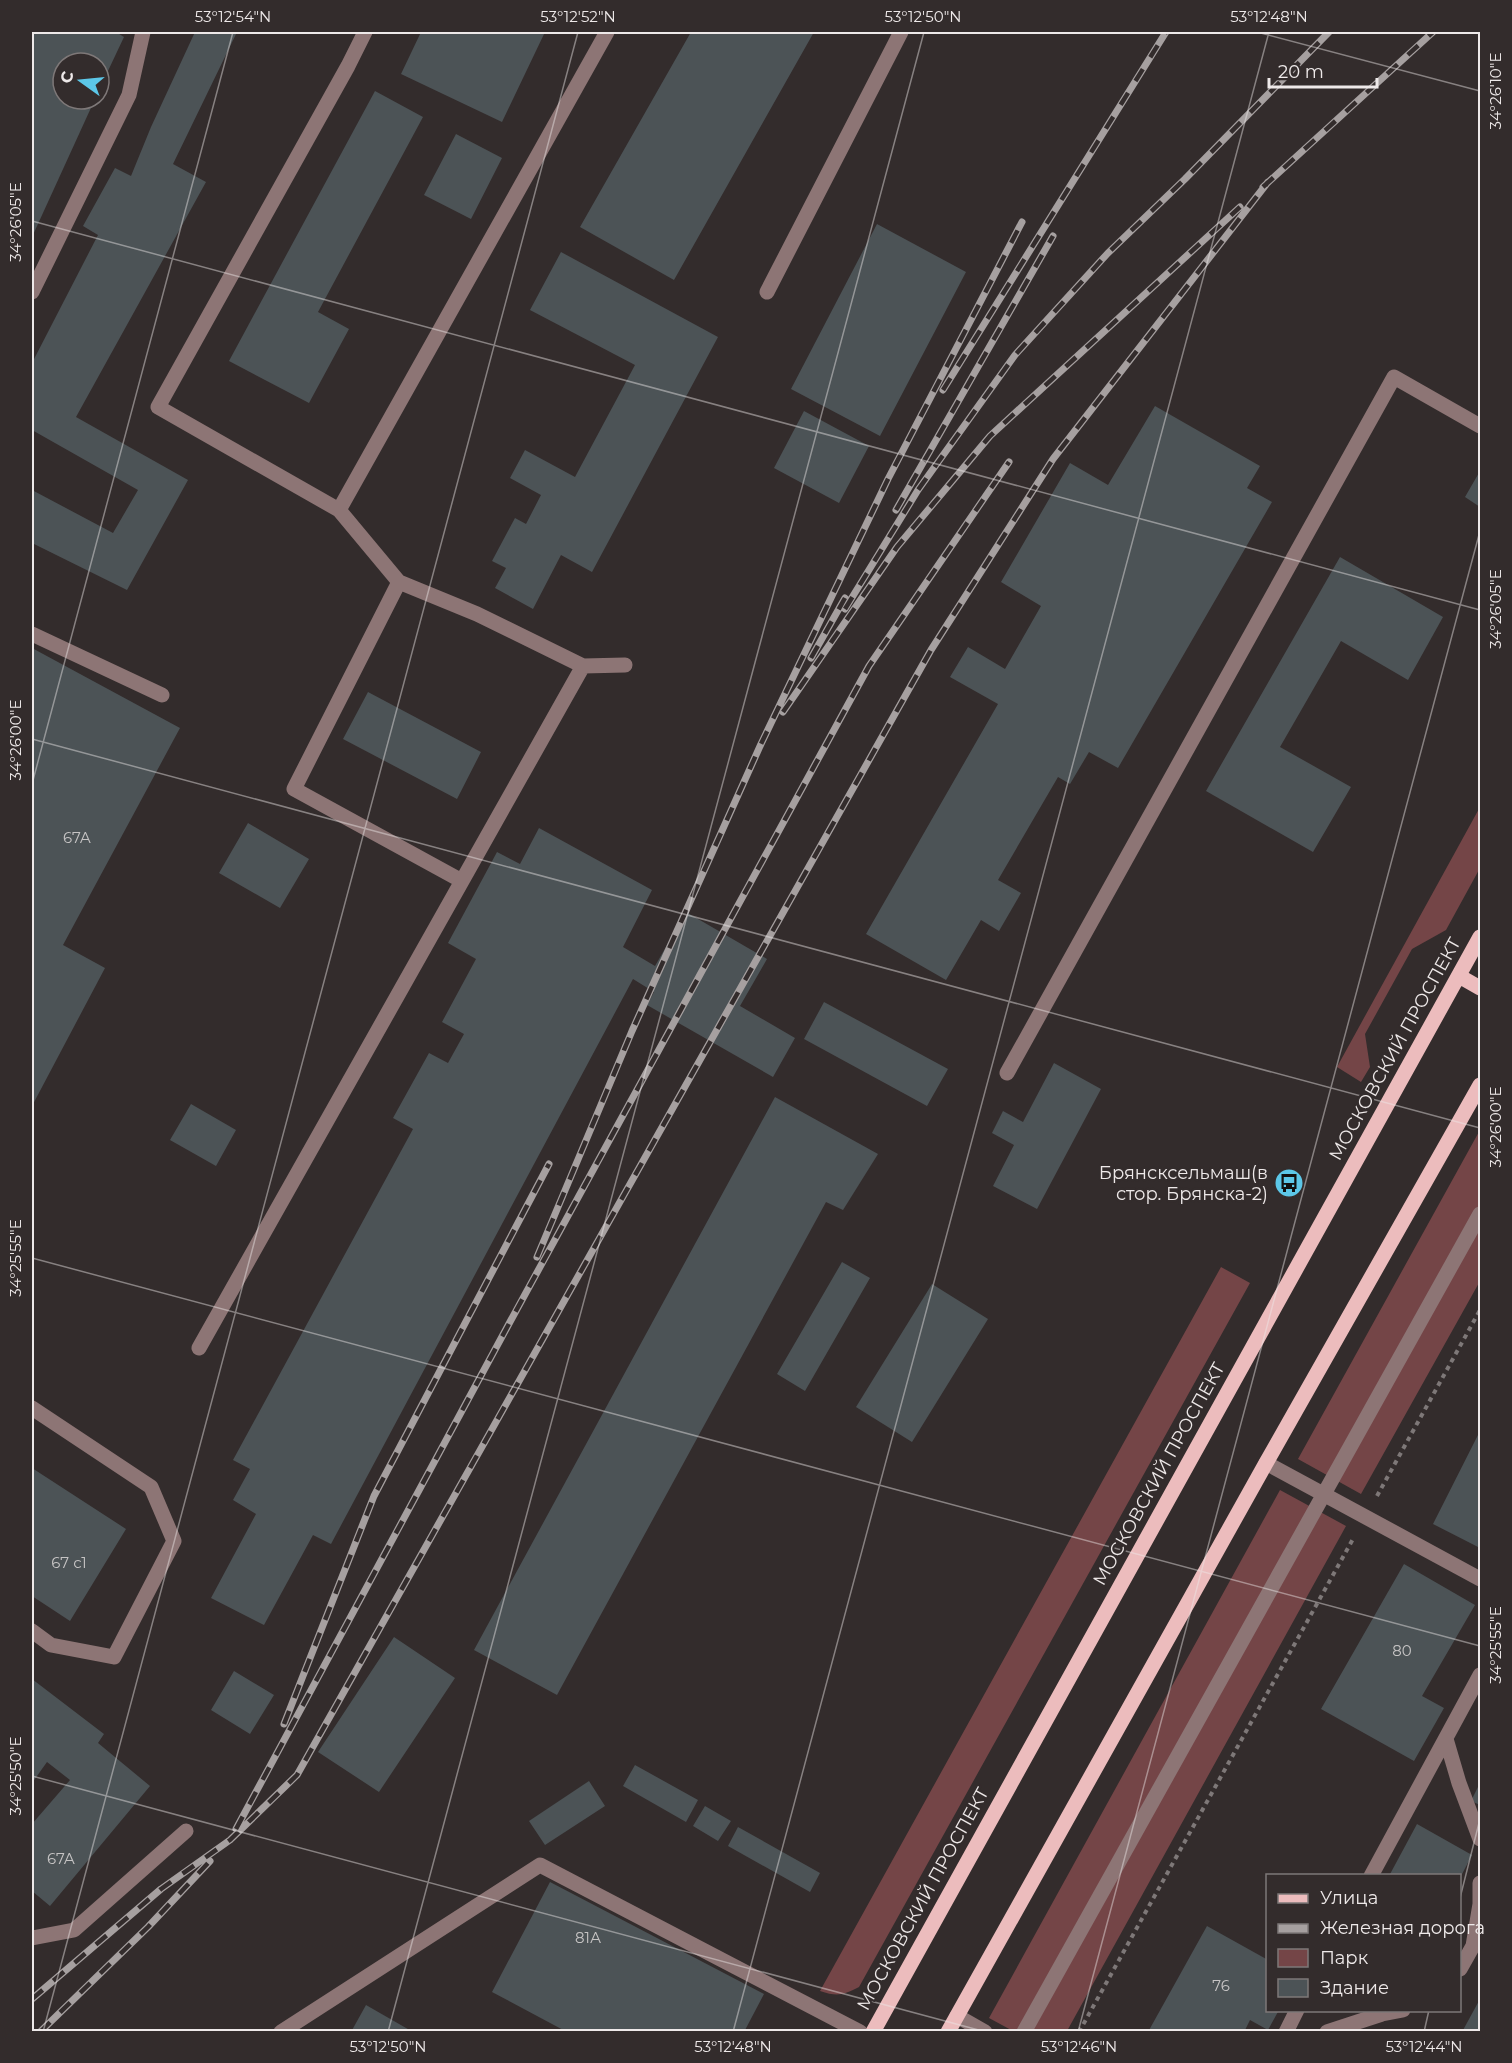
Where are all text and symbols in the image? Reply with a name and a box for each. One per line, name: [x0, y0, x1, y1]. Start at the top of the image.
text: 53°12'54"N: [195, 7, 271, 26]
text: 53°12'52"N: [540, 7, 616, 26]
text: 53°12'50"N: [885, 7, 961, 26]
text: 53°12'48"N: [1230, 7, 1308, 26]
north arrow: [51, 51, 111, 111]
scale bar: [1269, 51, 1377, 89]
text: 34°26'10"E: [1486, 52, 1505, 130]
text: 20 m: [1278, 61, 1324, 83]
text: С: [56, 69, 78, 85]
text: 34°26'05"E: [6, 182, 25, 262]
text: 34°26'05"E: [1486, 569, 1505, 649]
text: 34°26'00"E: [6, 700, 25, 780]
house number: 67А: [63, 828, 91, 847]
street label: МОСКОВСКИЙ ПРОСПЕКТ: [1324, 933, 1466, 1164]
text: 34°26'00"E: [1486, 1087, 1505, 1167]
place label: Брянсксельмаш(в стор. Брянска-2): [1099, 1162, 1268, 1205]
bus stop icon: Брянсксельмаш(в стор. Брянска-2): [1273, 1167, 1305, 1199]
text: 34°25'55"E: [6, 1219, 25, 1297]
street label: МОСКОВСКИЙ ПРОСПЕКТ: [1088, 1358, 1230, 1589]
house number: 67 с1: [51, 1553, 87, 1572]
text: 34°25'55"E: [1486, 1606, 1505, 1684]
house number: 80: [1392, 1641, 1412, 1660]
text: 34°25'50"E: [6, 1737, 25, 1815]
street label: МОСКОВСКИЙ ПРОСПЕКТ: [852, 1783, 994, 2014]
house number: 67А: [47, 1849, 75, 1868]
legend: [1266, 1874, 1461, 2012]
text: Улица: [1320, 1887, 1378, 1909]
text: Железная дорога: [1320, 1917, 1485, 1939]
house number: 81А: [575, 1928, 601, 1947]
text: Парк: [1320, 1947, 1369, 1969]
house number: 76: [1212, 1976, 1230, 1995]
text: Здание: [1320, 1977, 1389, 1999]
text: 53°12'50"N: [350, 2037, 426, 2056]
text: 53°12'48"N: [694, 2037, 772, 2056]
text: 53°12'46"N: [1041, 2037, 1117, 2056]
text: 53°12'44"N: [1385, 2037, 1463, 2056]

